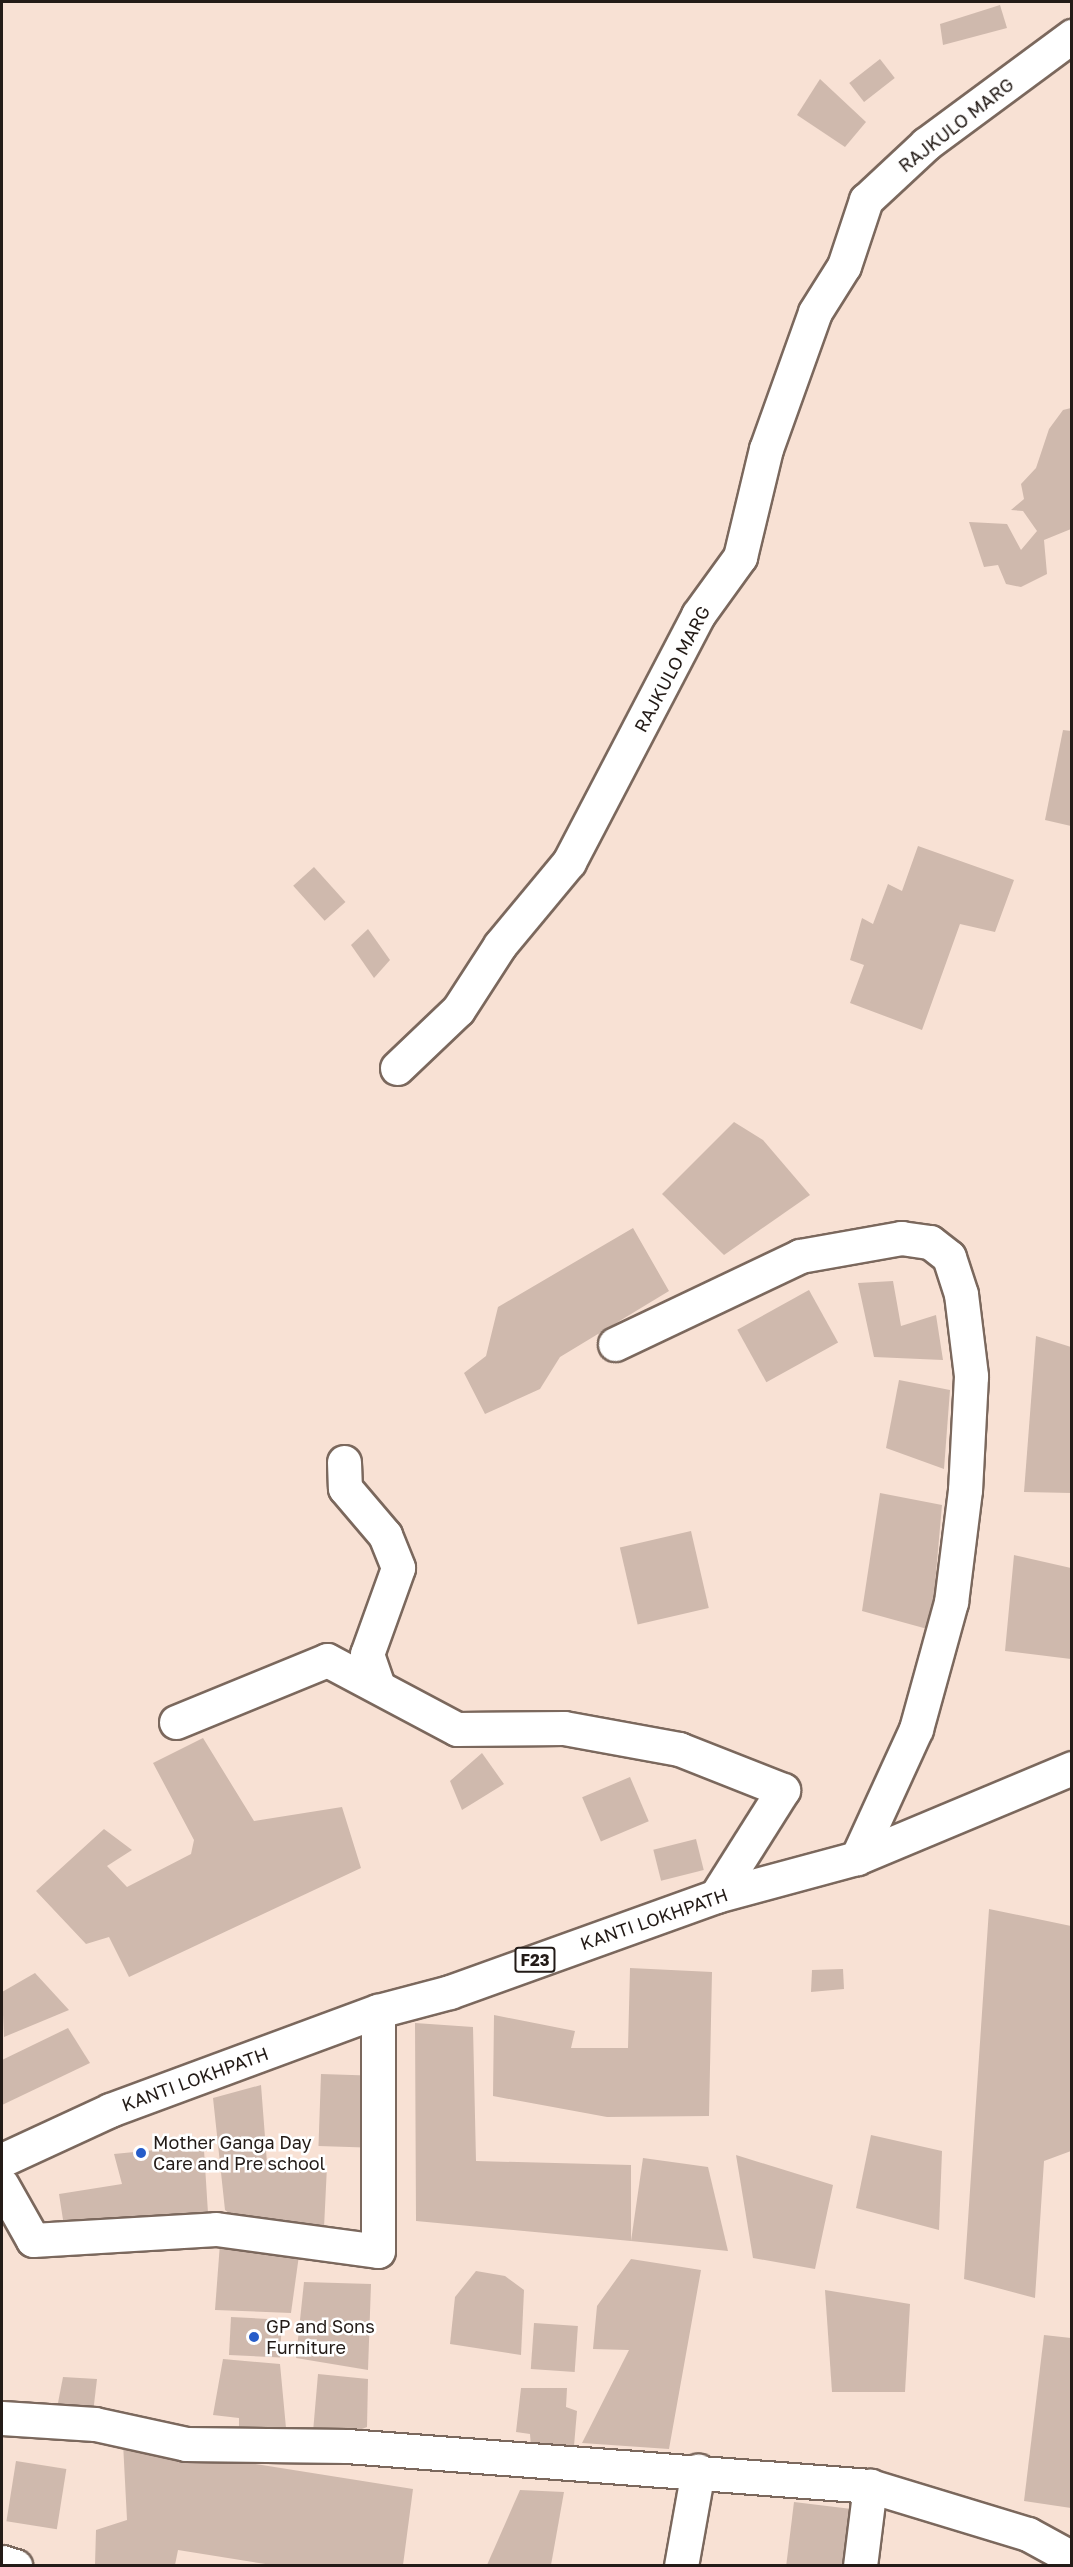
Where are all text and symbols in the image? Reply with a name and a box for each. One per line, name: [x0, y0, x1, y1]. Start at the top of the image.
street label: RAJKULO MARG: [894, 73, 1018, 177]
street label: RAJKULO MARG: [630, 602, 714, 736]
street label: KANTI LOKHPATH: [577, 1884, 731, 1954]
road number: F23: [514, 1947, 556, 1973]
street label: KANTI LOKHPATH: [119, 2042, 271, 2116]
place label: Mother Ganga Day Care and Pre school: [153, 2132, 325, 2174]
marker: Mother Ganga Day Care and Pre school: [134, 2146, 148, 2160]
place label: GP and Sons Furniture: [266, 2316, 375, 2358]
marker: GP and Sons Furniture: [247, 2330, 261, 2344]

